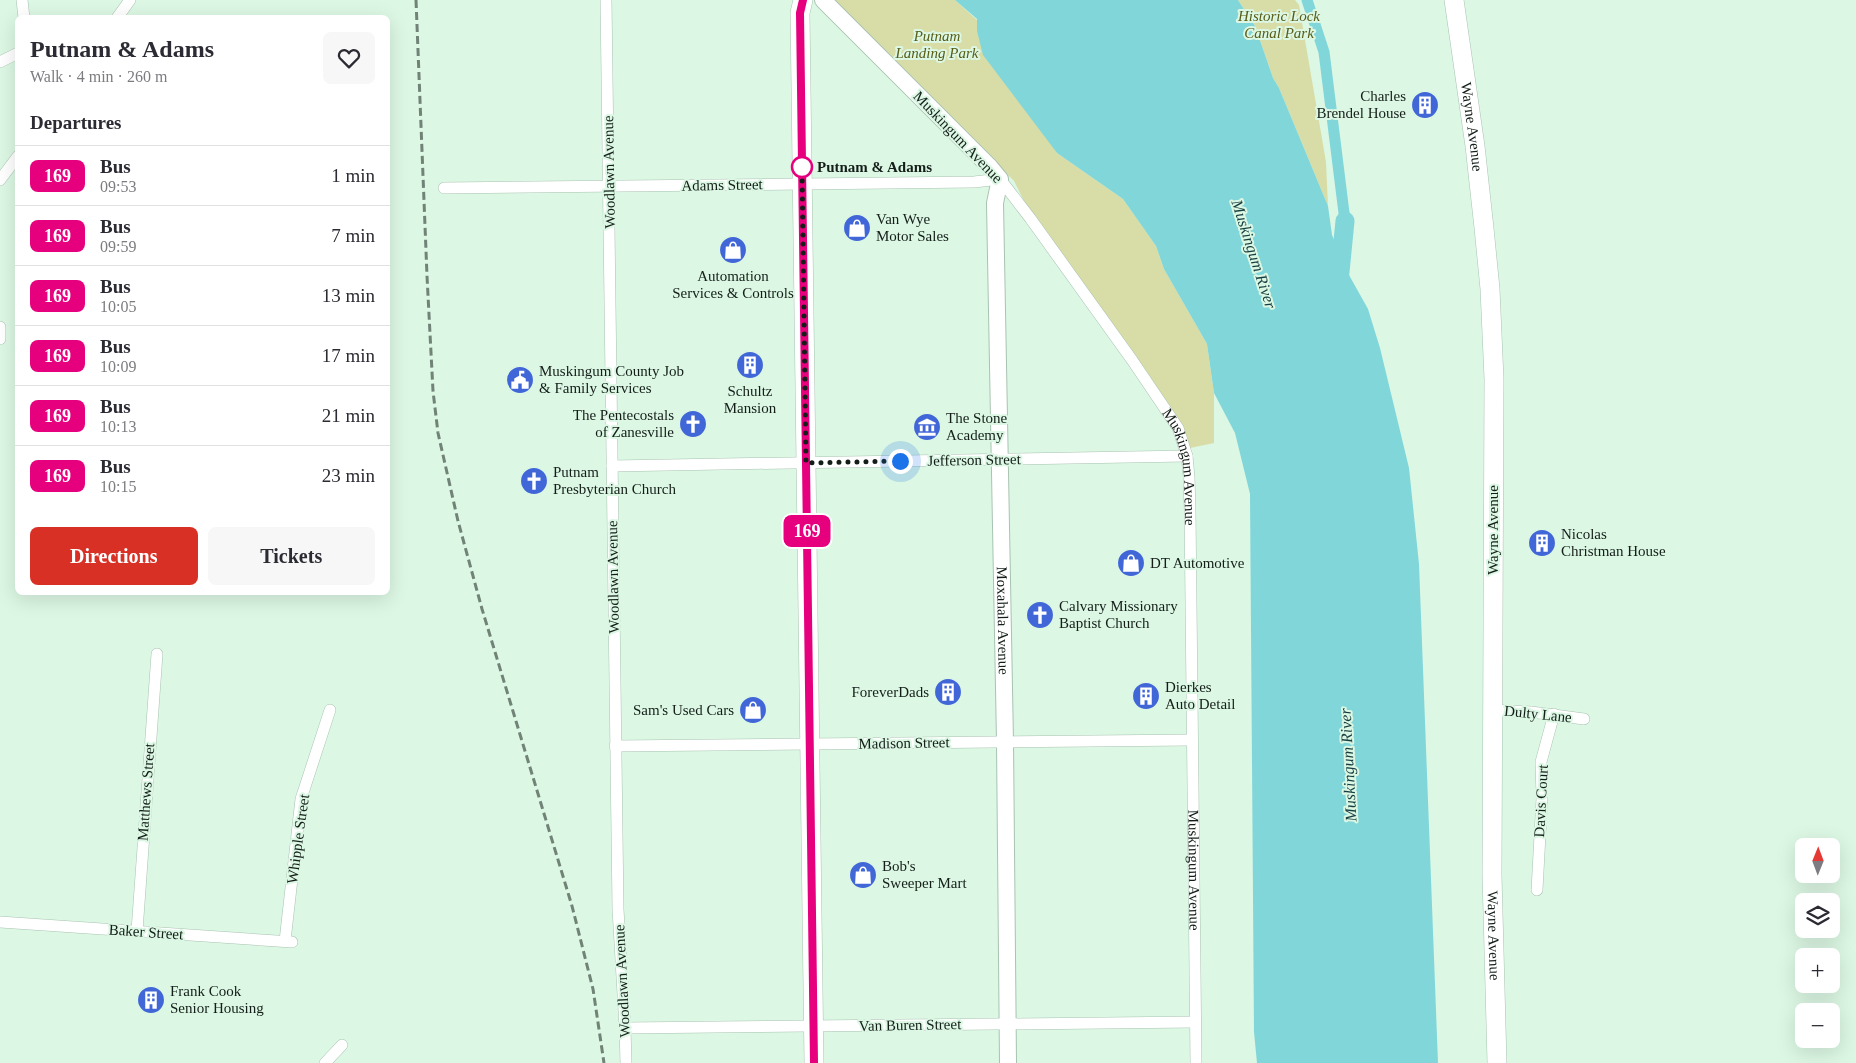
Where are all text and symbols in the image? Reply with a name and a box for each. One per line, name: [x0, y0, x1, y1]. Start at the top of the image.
park label: Historic Lock Canal Park: [1237, 8, 1320, 41]
park label: Putnam Landing Park: [895, 28, 979, 61]
button: heart: [323, 32, 375, 84]
text: Putnam & Adams: [30, 36, 214, 62]
text: Walk · 4 min · 260 m: [30, 68, 167, 85]
street label: Wayne Avenue: [1458, 81, 1486, 172]
street label: Muskingum Avenue: [910, 88, 1006, 186]
place label: Charles Brendel House: [1316, 88, 1406, 121]
building icon: Charles Brendel House: [1410, 90, 1440, 120]
text: Departures: [30, 112, 121, 133]
street label: Woodlawn Avenue: [600, 115, 618, 229]
text: Bus: [100, 156, 131, 177]
marker: Putnam & Adams: [791, 156, 813, 178]
place label: Putnam & Adams: [817, 159, 932, 175]
text: 1 min: [331, 165, 375, 186]
text: 169: [44, 166, 71, 186]
street label: Adams Street: [681, 176, 764, 194]
text: 09:53: [100, 178, 136, 195]
water label: Muskingum River: [1227, 197, 1280, 312]
place label: Van Wye Motor Sales: [876, 211, 949, 244]
shop icon: Van Wye Motor Sales: [842, 213, 872, 243]
text: Bus: [100, 216, 131, 237]
text: 7 min: [331, 225, 375, 246]
text: 169: [44, 226, 71, 246]
shop icon: Automation Services & Controls: [718, 235, 748, 265]
text: 09:59: [100, 238, 136, 255]
place label: Automation Services & Controls: [672, 268, 794, 301]
text: Bus: [100, 276, 131, 297]
text: 13 min: [322, 285, 375, 306]
text: 169: [44, 286, 71, 306]
text: 10:05: [100, 298, 136, 315]
text: Bus: [100, 336, 131, 357]
text: 17 min: [322, 345, 375, 366]
text: 169: [44, 346, 71, 366]
building icon: Schultz Mansion: [735, 350, 765, 380]
text: 10:09: [100, 358, 136, 375]
place label: Muskingum County Job & Family Services: [539, 363, 684, 396]
public building icon: Muskingum County Job & Family Services: [505, 365, 535, 395]
place label: Schultz Mansion: [724, 383, 777, 416]
text: Bus: [100, 396, 131, 417]
text: 21 min: [322, 405, 375, 426]
street label: Muskingum Avenue: [1159, 405, 1198, 526]
text: 169: [44, 406, 71, 426]
place label: The Pentecostals of Zanesville: [573, 407, 674, 440]
church icon: The Pentecostals of Zanesville: [678, 409, 708, 439]
place label: The Stone Academy: [946, 410, 1008, 443]
museum icon: The Stone Academy: [912, 412, 942, 442]
text: 10:13: [100, 418, 136, 435]
your location: [888, 449, 913, 474]
street label: Jefferson Street: [927, 451, 1022, 469]
text: Bus: [100, 456, 131, 477]
place label: Putnam Presbyterian Church: [553, 464, 676, 497]
text: 23 min: [322, 465, 375, 486]
text: 169: [44, 466, 71, 486]
church icon: Putnam Presbyterian Church: [519, 466, 549, 496]
text: 10:15: [100, 478, 136, 495]
street label: Wayne Avenue: [1485, 485, 1501, 575]
line badge: 169: [778, 515, 836, 547]
street label: Woodlawn Avenue: [604, 520, 622, 634]
text: 169: [794, 521, 821, 541]
place label: Nicolas Christman House: [1561, 526, 1666, 559]
button: Directions: [30, 527, 198, 585]
button: Tickets: [208, 527, 375, 585]
building icon: Nicolas Christman House: [1527, 528, 1557, 558]
shop icon: DT Automotive: [1116, 548, 1146, 578]
place label: DT Automotive: [1150, 555, 1245, 571]
street label: Moxahala Avenue: [994, 566, 1012, 675]
place label: Calvary Missionary Baptist Church: [1059, 598, 1178, 631]
church icon: Calvary Missionary Baptist Church: [1025, 600, 1055, 630]
building icon: ForeverDads: [933, 677, 963, 707]
place label: Dierkes Auto Detail: [1165, 679, 1235, 712]
building icon: Dierkes Auto Detail: [1131, 681, 1161, 711]
place label: ForeverDads: [852, 684, 929, 700]
shop icon: Sam's Used Cars: [738, 695, 768, 725]
place label: Sam's Used Cars: [633, 702, 734, 718]
street label: Dulty Lane: [1503, 702, 1573, 726]
water label: Muskingum River: [1337, 707, 1361, 823]
street label: Madison Street: [858, 734, 951, 752]
street label: Matthews Street: [135, 742, 157, 841]
street label: Davis Court: [1531, 763, 1551, 838]
street label: Whipple Street: [284, 792, 312, 885]
street label: Muskingum Avenue: [1185, 810, 1203, 931]
north arrow: [1795, 838, 1840, 882]
map controls: [1795, 838, 1840, 1048]
place label: Bob's Sweeper Mart: [882, 858, 967, 891]
shop icon: Bob's Sweeper Mart: [848, 860, 878, 890]
street label: Wayne Avenue: [1484, 890, 1503, 981]
button: layers: [1795, 893, 1840, 938]
street label: Baker Street: [108, 921, 185, 943]
street label: Woodlawn Avenue: [611, 924, 633, 1038]
button: +: [1795, 948, 1840, 993]
place label: Frank Cook Senior Housing: [170, 983, 264, 1016]
building icon: Frank Cook Senior Housing: [136, 985, 166, 1015]
button: −: [1795, 1003, 1840, 1048]
street label: Van Buren Street: [859, 1016, 962, 1034]

